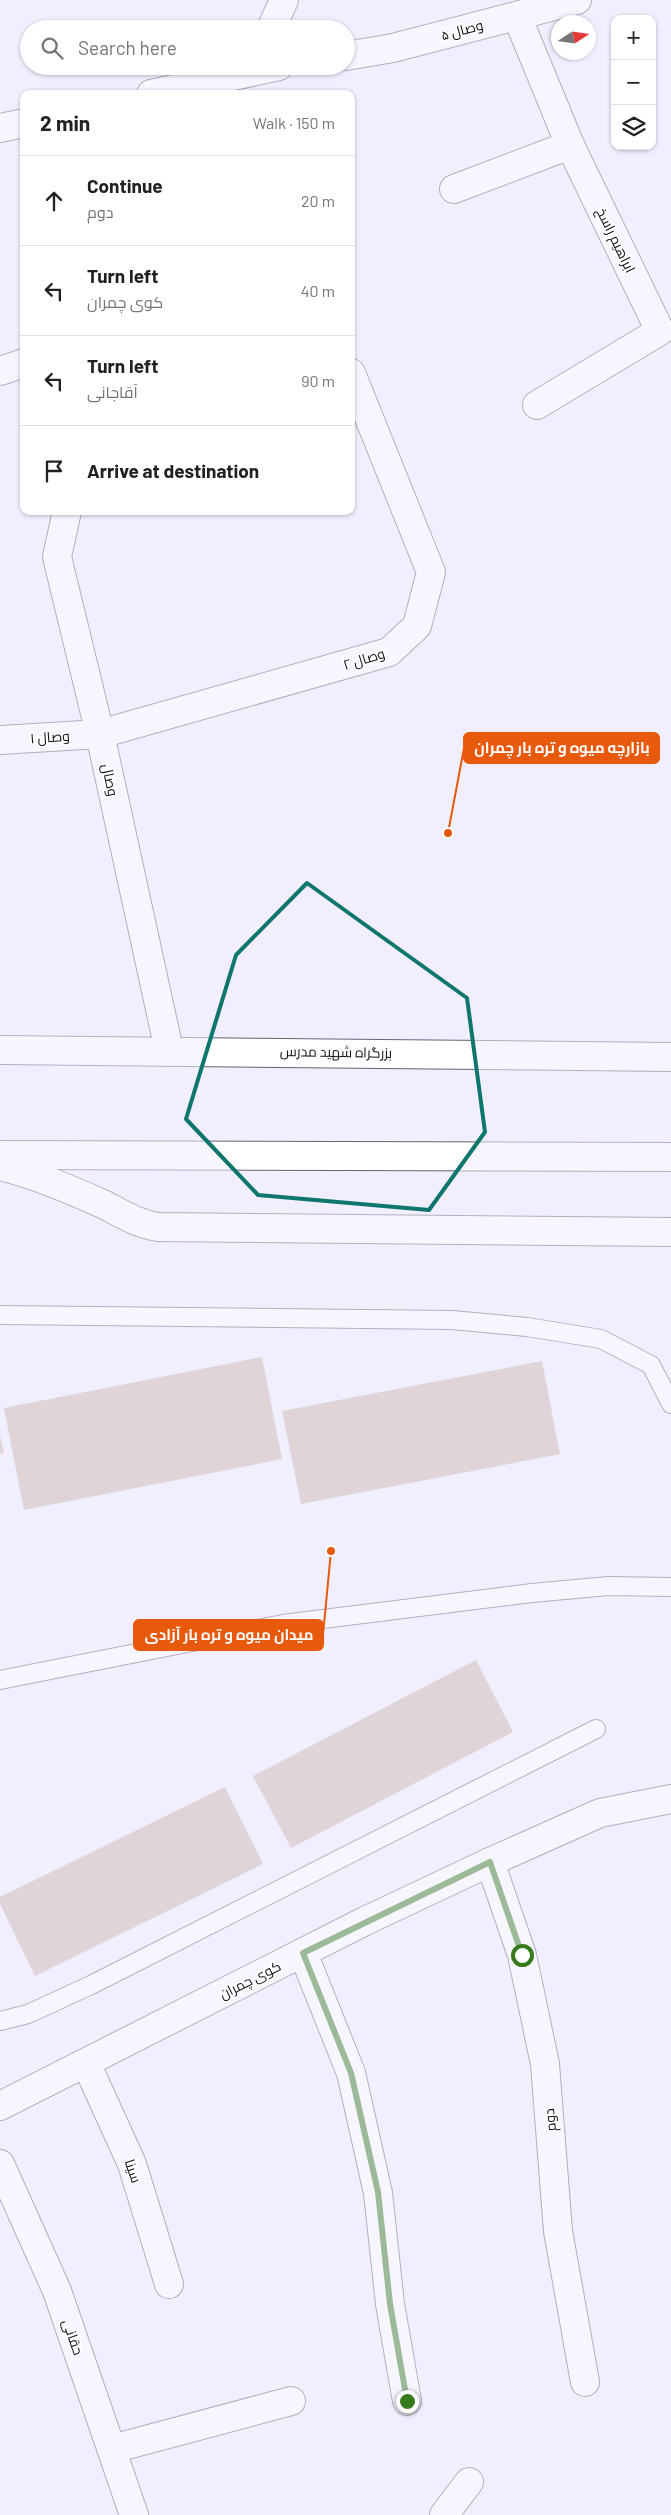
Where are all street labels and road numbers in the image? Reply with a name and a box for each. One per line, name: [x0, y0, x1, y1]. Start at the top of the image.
street label: وصال ۵: [439, 16, 485, 44]
street label: ابراهیم راسخ: [592, 204, 640, 276]
street label: وصال ۲: [341, 644, 387, 674]
street label: وصال ۱: [30, 727, 70, 747]
street label: وصال: [98, 762, 122, 798]
street label: بزرگراه شهید مدرس: [280, 1042, 392, 1061]
street label: کوی چمران: [216, 1957, 284, 2004]
street label: دوم: [540, 2108, 561, 2132]
street label: سینا: [122, 2157, 145, 2185]
street label: حقانی: [59, 2317, 88, 2357]

